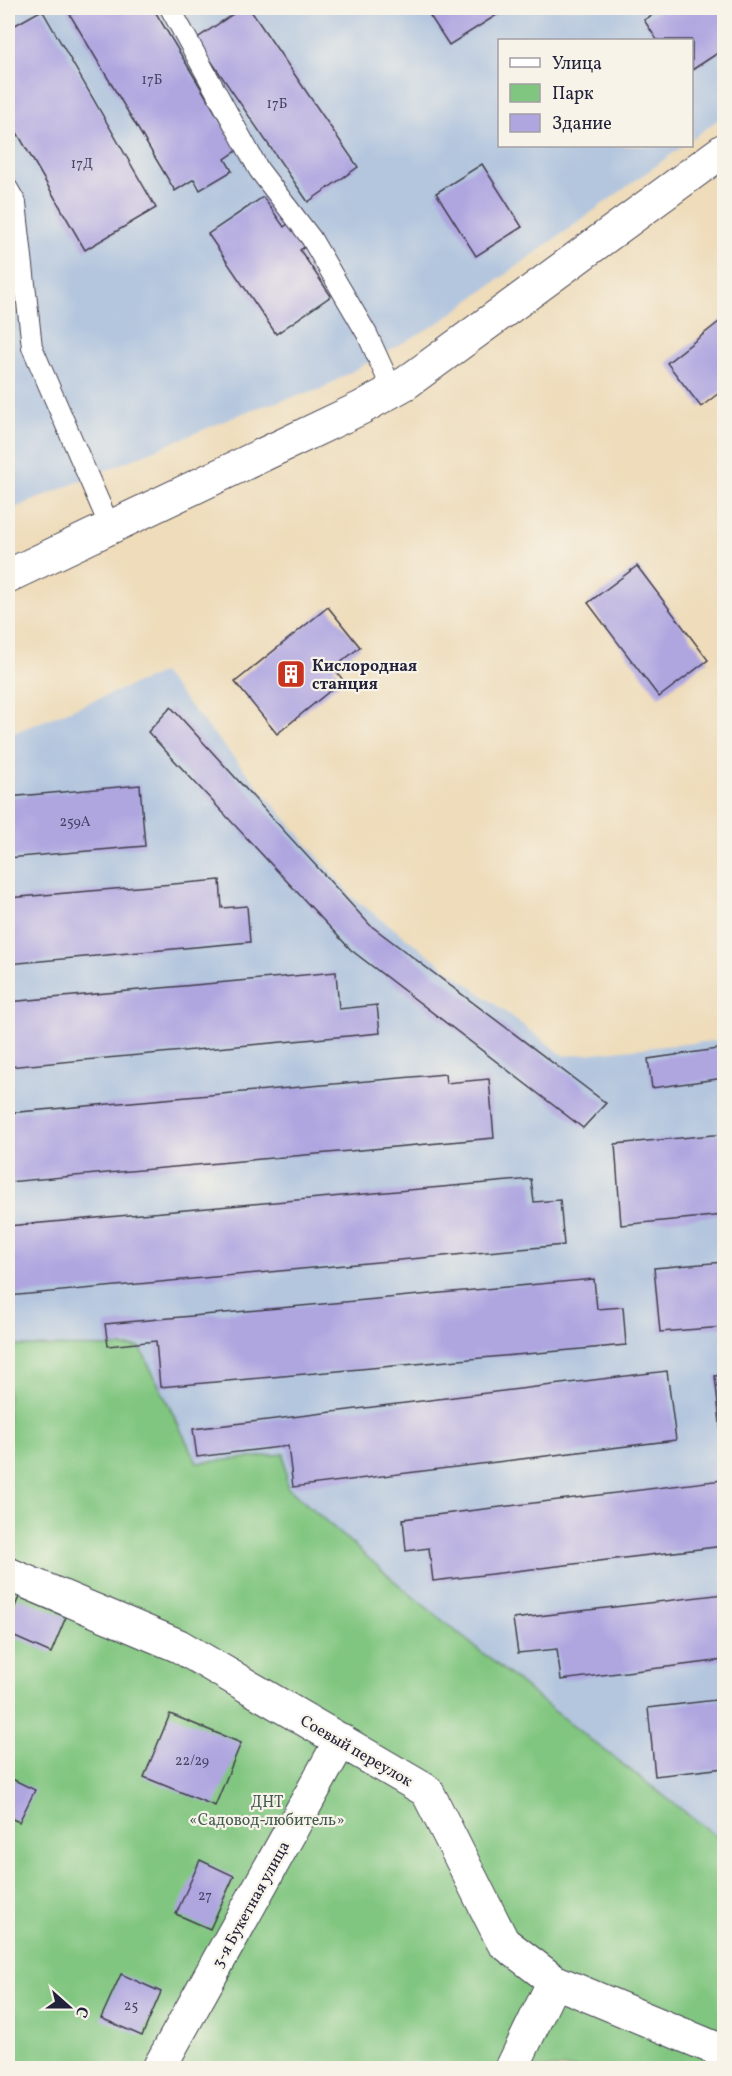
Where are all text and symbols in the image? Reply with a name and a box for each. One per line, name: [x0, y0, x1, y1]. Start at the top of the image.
legend: [498, 39, 693, 147]
text: Улица: [552, 52, 602, 77]
house number: 17Б: [142, 71, 162, 90]
text: Парк: [552, 82, 594, 107]
house number: 17Б: [267, 95, 287, 114]
text: Здание: [552, 112, 612, 137]
house number: 17Д: [71, 155, 93, 174]
place label: Кислородная станция: [312, 656, 417, 696]
building icon: Кислородная станция: [275, 658, 307, 690]
house number: 259А: [59, 813, 91, 832]
street label: Соевый переулок: [296, 1711, 417, 1793]
house number: 22/29: [175, 1752, 209, 1771]
park label: ДНТ «Садовод-любитель»: [190, 1792, 344, 1832]
street label: 3-я Букетная улица: [208, 1837, 296, 1972]
house number: 27: [198, 1887, 212, 1906]
north arrow: [39, 1977, 99, 2037]
house number: 25: [124, 1997, 138, 2016]
text: С: [69, 2003, 93, 2020]

